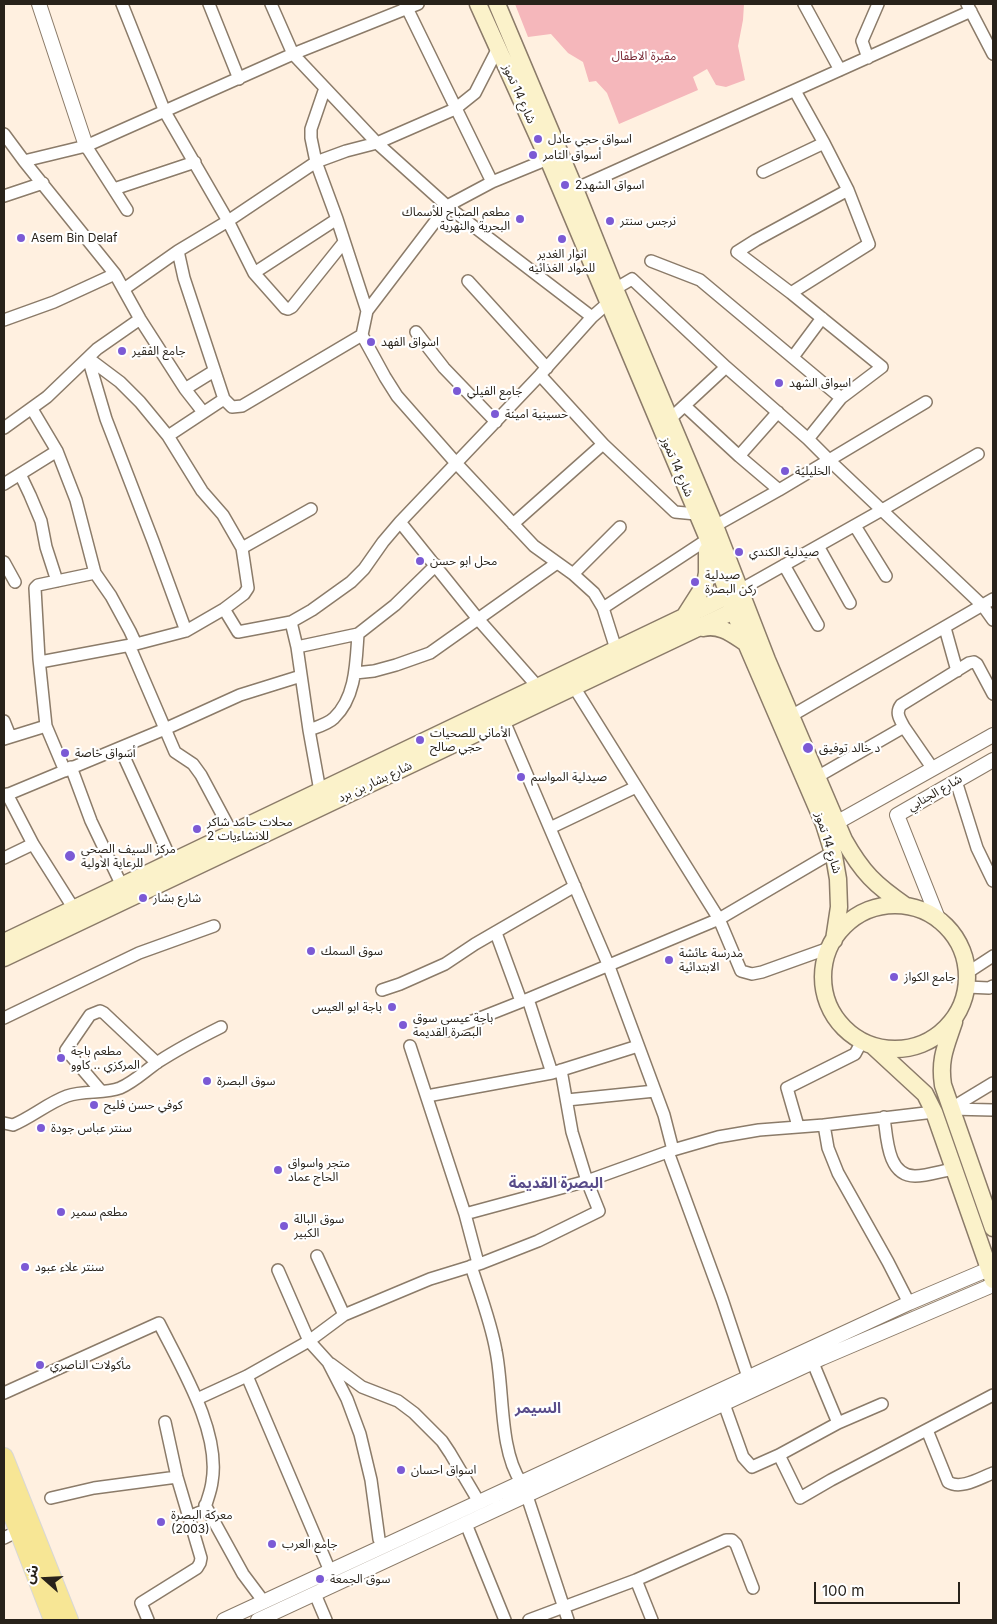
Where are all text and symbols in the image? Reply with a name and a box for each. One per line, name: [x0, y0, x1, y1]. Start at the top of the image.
park label: مقبرة الاطفال: [612, 49, 676, 63]
street label: شارع 14 تموز: [500, 62, 538, 126]
place label: اسواق حجي عادل: [548, 132, 632, 146]
marker: اسواق حجي عادل: [532, 133, 544, 145]
place label: أسواق الثامر: [543, 148, 601, 162]
marker: أسواق الثامر: [527, 149, 539, 161]
place label: اسواق الشهد2: [575, 178, 644, 192]
marker: اسواق الشهد2: [559, 179, 571, 191]
place label: مطعم الصباح للأسماك البحرية والنهرية: [402, 205, 510, 233]
marker: مطعم الصباح للأسماك البحرية والنهرية: [514, 213, 526, 225]
place label: نرجس سنتر: [620, 214, 676, 228]
marker: نرجس سنتر: [604, 215, 616, 227]
place label: Asem Bin Delaf: [31, 231, 117, 245]
marker: Asem Bin Delaf: [15, 232, 27, 244]
marker: انوار الغدير للمواد الغذائيه: [556, 233, 568, 245]
place label: انوار الغدير للمواد الغذائيه: [529, 247, 595, 275]
place label: اسواق الفهد: [381, 335, 439, 349]
marker: اسواق الفهد: [365, 336, 377, 348]
place label: جامع الفقير: [132, 344, 186, 358]
marker: جامع الفقير: [116, 345, 128, 357]
place label: اسواق الشهد: [789, 376, 851, 390]
marker: اسواق الشهد: [773, 377, 785, 389]
place label: جامع الفيلي: [467, 384, 522, 398]
marker: جامع الفيلي: [451, 385, 463, 397]
place label: حسينية امينة: [505, 407, 568, 421]
marker: حسينية امينة: [489, 408, 501, 420]
street label: شارع 14 تموز: [658, 435, 696, 499]
place label: الخليلية: [795, 464, 831, 478]
marker: الخليلية: [779, 465, 791, 477]
place label: صيدلية الكندي: [749, 545, 819, 559]
marker: صيدلية الكندي: [733, 546, 745, 558]
place label: محل ابو حسن: [430, 554, 497, 568]
marker: محل ابو حسن: [414, 555, 426, 567]
place label: صيدلية ركن البصرة: [705, 568, 757, 596]
marker: صيدلية ركن البصرة: [689, 576, 701, 588]
place label: الأماني للصحيات حجي صالح: [430, 726, 511, 754]
marker: الأماني للصحيات حجي صالح: [414, 734, 426, 746]
marker: د خالد توفيق: [801, 741, 815, 755]
place label: د خالد توفيق: [819, 741, 880, 755]
place label: أسواق خاصة: [75, 746, 136, 760]
marker: أسواق خاصة: [59, 747, 71, 759]
street label: شارع بشار بن برد: [336, 759, 414, 805]
place label: صيدلية المواسم: [531, 770, 607, 784]
marker: صيدلية المواسم: [515, 771, 527, 783]
street label: شارع الجنابي: [905, 772, 965, 814]
street label: شارع 14 تموز: [812, 811, 844, 875]
place label: محلات حامد شاكر للانشاءيات 2: [207, 815, 293, 843]
marker: محلات حامد شاكر للانشاءيات 2: [191, 823, 203, 835]
place label: مركز السيف الصحي للرعاية الاولية: [81, 842, 176, 870]
marker: مركز السيف الصحي للرعاية الاولية: [63, 849, 77, 863]
place label: شارع بشار: [153, 891, 201, 905]
marker: شارع بشار: [137, 892, 149, 904]
place label: سوق السمك: [321, 944, 383, 958]
marker: سوق السمك: [305, 945, 317, 957]
place label: مدرسة عائشة الابتدائية: [679, 946, 743, 974]
marker: مدرسة عائشة الابتدائية: [663, 954, 675, 966]
place label: جامع الكواز: [904, 970, 956, 984]
marker: جامع الكواز: [888, 971, 900, 983]
place label: باجة ابو العيس: [312, 1000, 382, 1014]
marker: باجة ابو العيس: [386, 1001, 398, 1013]
place label: باجة عيسى سوق البصرة القديمة: [413, 1011, 493, 1039]
marker: باجة عيسى سوق البصرة القديمة: [397, 1019, 409, 1031]
place label: مطعم باجة المركزي .. كاوو: [71, 1044, 140, 1072]
marker: مطعم باجة المركزي .. كاوو: [55, 1052, 67, 1064]
place label: سوق البصرة: [217, 1074, 275, 1088]
marker: سوق البصرة: [201, 1075, 213, 1087]
place label: كوفي حسن فليح: [104, 1098, 183, 1112]
marker: كوفي حسن فليح: [88, 1099, 100, 1111]
place label: سنتر عباس جودة: [51, 1121, 132, 1135]
marker: سنتر عباس جودة: [35, 1122, 47, 1134]
place label: متجر واسواق الحاج عماد: [288, 1156, 350, 1184]
marker: متجر واسواق الحاج عماد: [272, 1164, 284, 1176]
district label: البصرة القديمة: [509, 1174, 603, 1192]
place label: مطعم سمير: [71, 1205, 128, 1219]
marker: مطعم سمير: [55, 1206, 67, 1218]
place label: سوق البالة الكبير: [294, 1212, 344, 1240]
marker: سوق البالة الكبير: [278, 1220, 290, 1232]
place label: سنتر علاء عبود: [35, 1260, 104, 1274]
marker: سنتر علاء عبود: [19, 1261, 31, 1273]
place label: مأكولات الناصري: [50, 1358, 131, 1372]
marker: مأكولات الناصري: [34, 1359, 46, 1371]
district label: السيمر: [515, 1399, 561, 1417]
place label: اسواق احسان: [411, 1463, 476, 1477]
marker: اسواق احسان: [395, 1464, 407, 1476]
place label: معركة البصرة (2003): [171, 1508, 233, 1536]
marker: معركة البصرة (2003): [155, 1516, 167, 1528]
place label: جامع العرب: [282, 1537, 338, 1551]
marker: جامع العرب: [266, 1538, 278, 1550]
north arrow: [20, 1554, 70, 1604]
text: ش: [19, 1562, 42, 1586]
place label: سوق الجمعة: [330, 1572, 390, 1586]
scale bar: [817, 1572, 963, 1604]
marker: سوق الجمعة: [314, 1573, 326, 1585]
text: 100 m: [822, 1581, 864, 1600]

